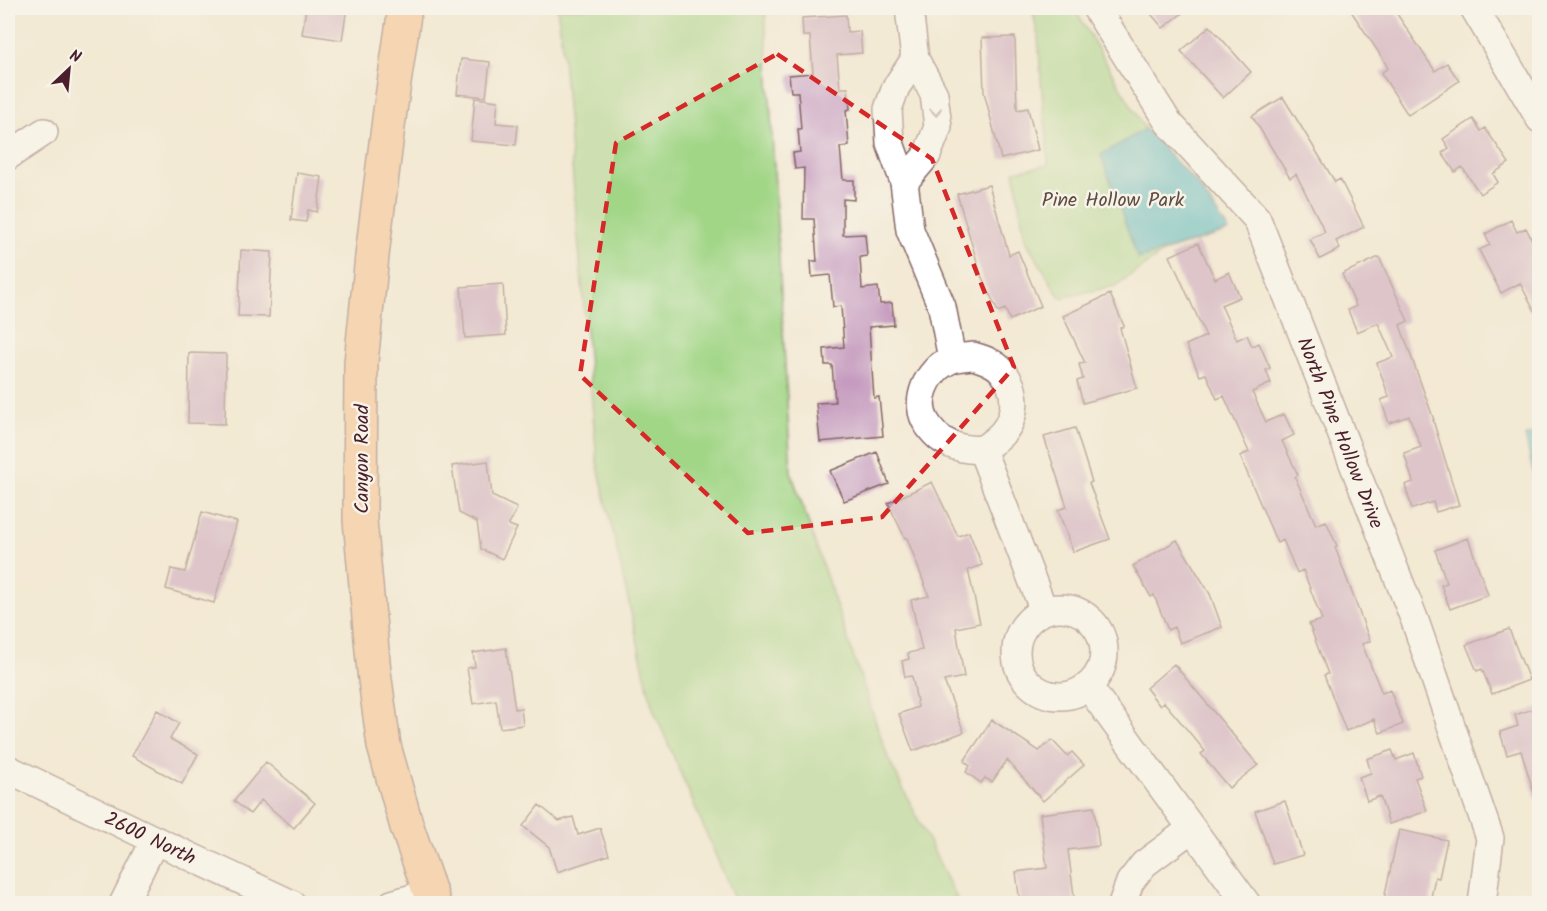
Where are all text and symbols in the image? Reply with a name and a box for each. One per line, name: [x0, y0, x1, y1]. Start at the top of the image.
north arrow: [39, 39, 99, 99]
text: N: [65, 43, 85, 70]
one-way arrow: [929, 108, 942, 117]
park label: Pine Hollow Park: [1042, 185, 1185, 217]
street label: North Pine Hollow Drive: [1287, 333, 1391, 534]
street label: Canyon Road: [347, 403, 379, 514]
street label: 2600 North: [98, 804, 201, 875]

